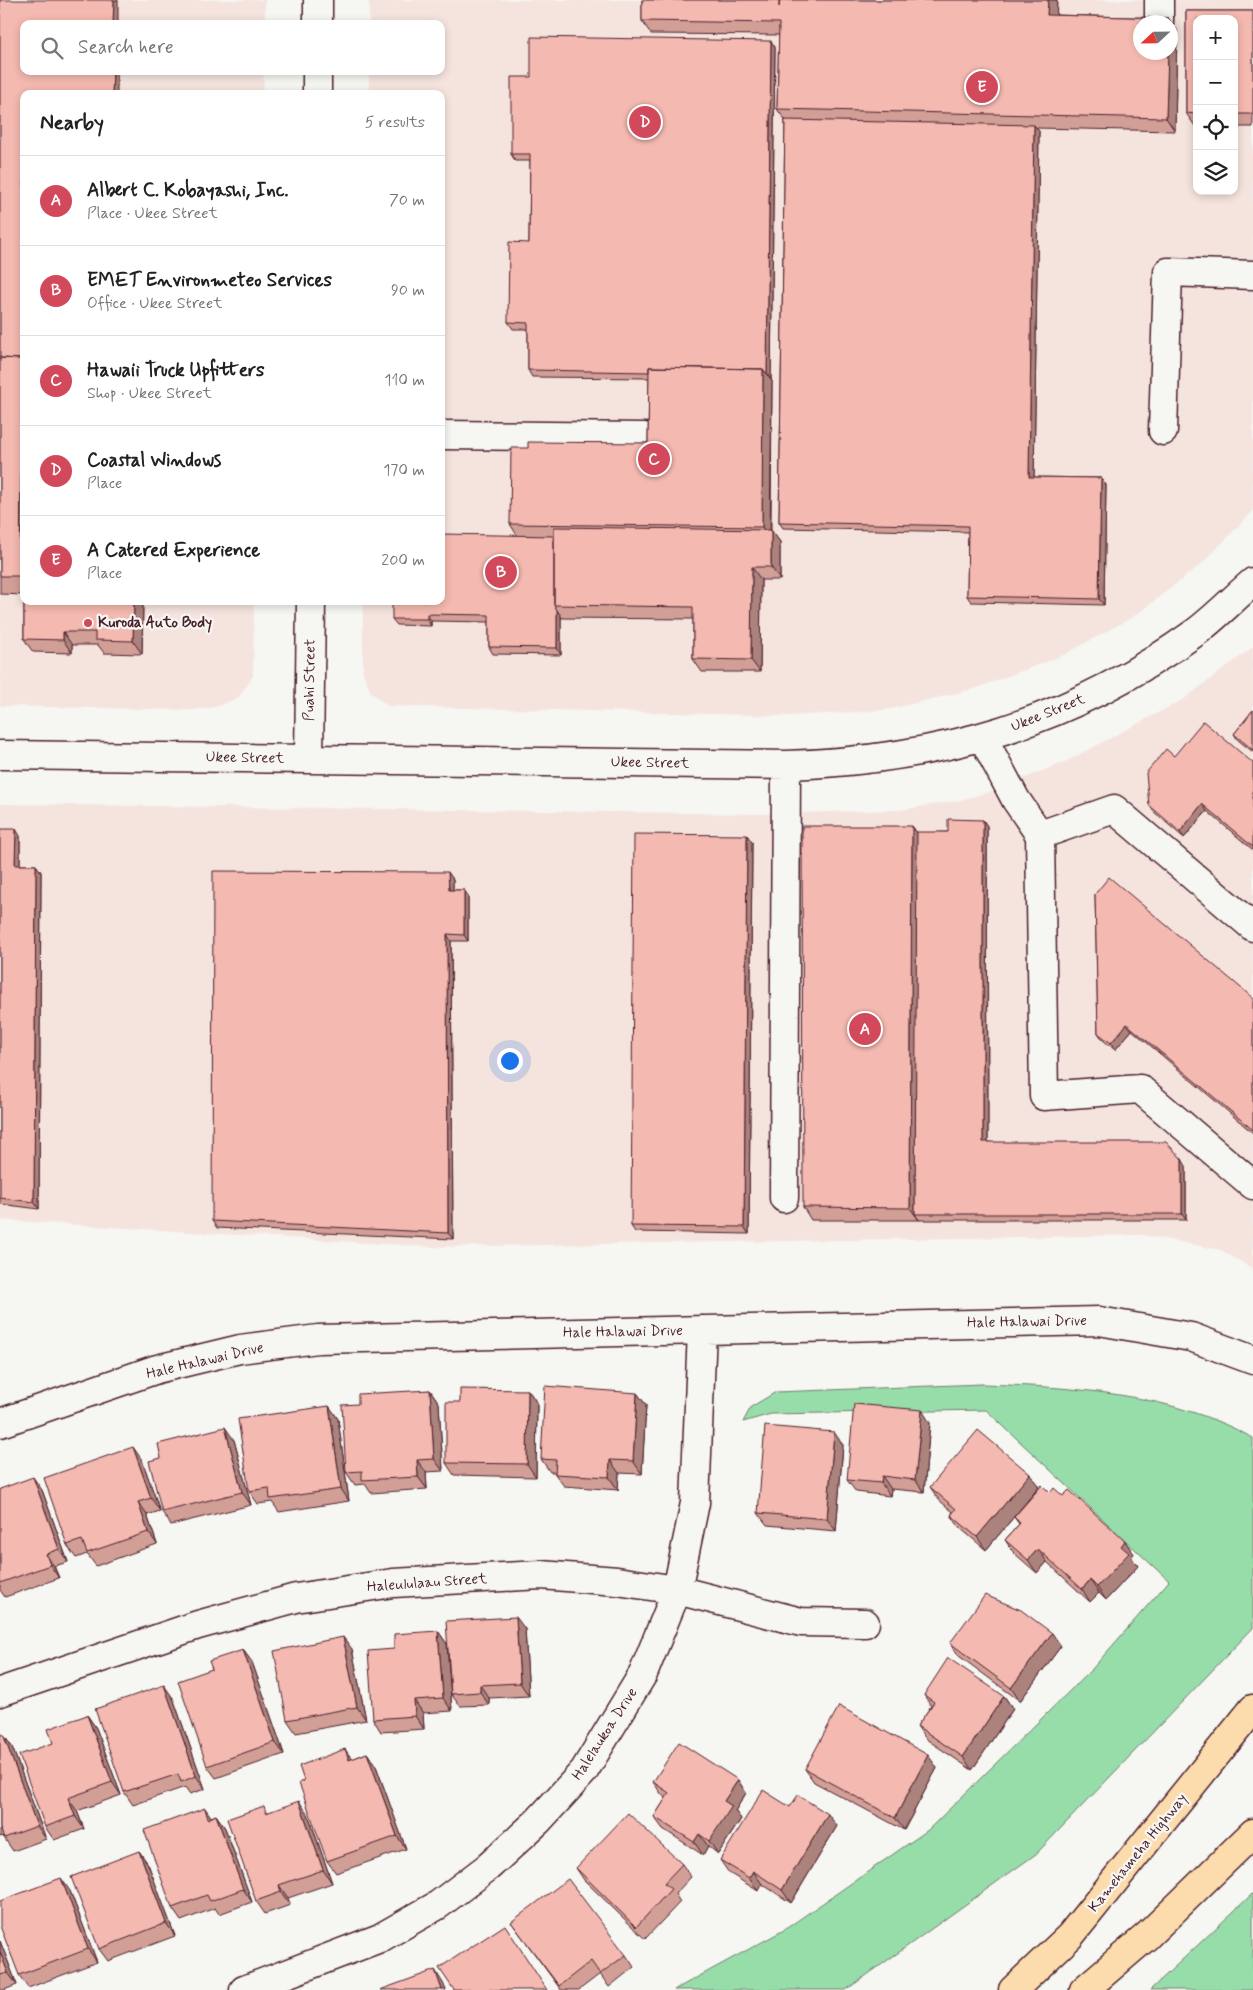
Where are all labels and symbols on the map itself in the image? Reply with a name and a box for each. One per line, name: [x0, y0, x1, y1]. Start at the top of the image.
north arrow: [1133, 15, 1178, 60]
pin: E: [966, 68, 998, 106]
pin: D: [629, 103, 661, 141]
pin: C: [638, 440, 670, 478]
pin: B: [485, 553, 517, 591]
place label: Kuroda Auto Body: [98, 613, 212, 633]
marker: Kuroda Auto Body: [82, 617, 94, 629]
street label: Puahi Street: [299, 639, 321, 721]
street label: Ukee Street: [1008, 689, 1088, 737]
street label: Ukee Street: [206, 747, 284, 769]
street label: Ukee Street: [611, 752, 689, 774]
pin: A: [849, 1010, 881, 1048]
your location: [497, 1048, 523, 1074]
street label: Hale Halawai Drive: [967, 1311, 1087, 1333]
street label: Hale Halawai Drive: [563, 1321, 683, 1343]
street label: Hale Halawai Drive: [144, 1338, 266, 1384]
street label: Haleululaau Street: [366, 1569, 488, 1597]
street label: Halelaukoa Drive: [568, 1684, 643, 1784]
street label: Kamehameha Highway: [1084, 1789, 1192, 1917]

